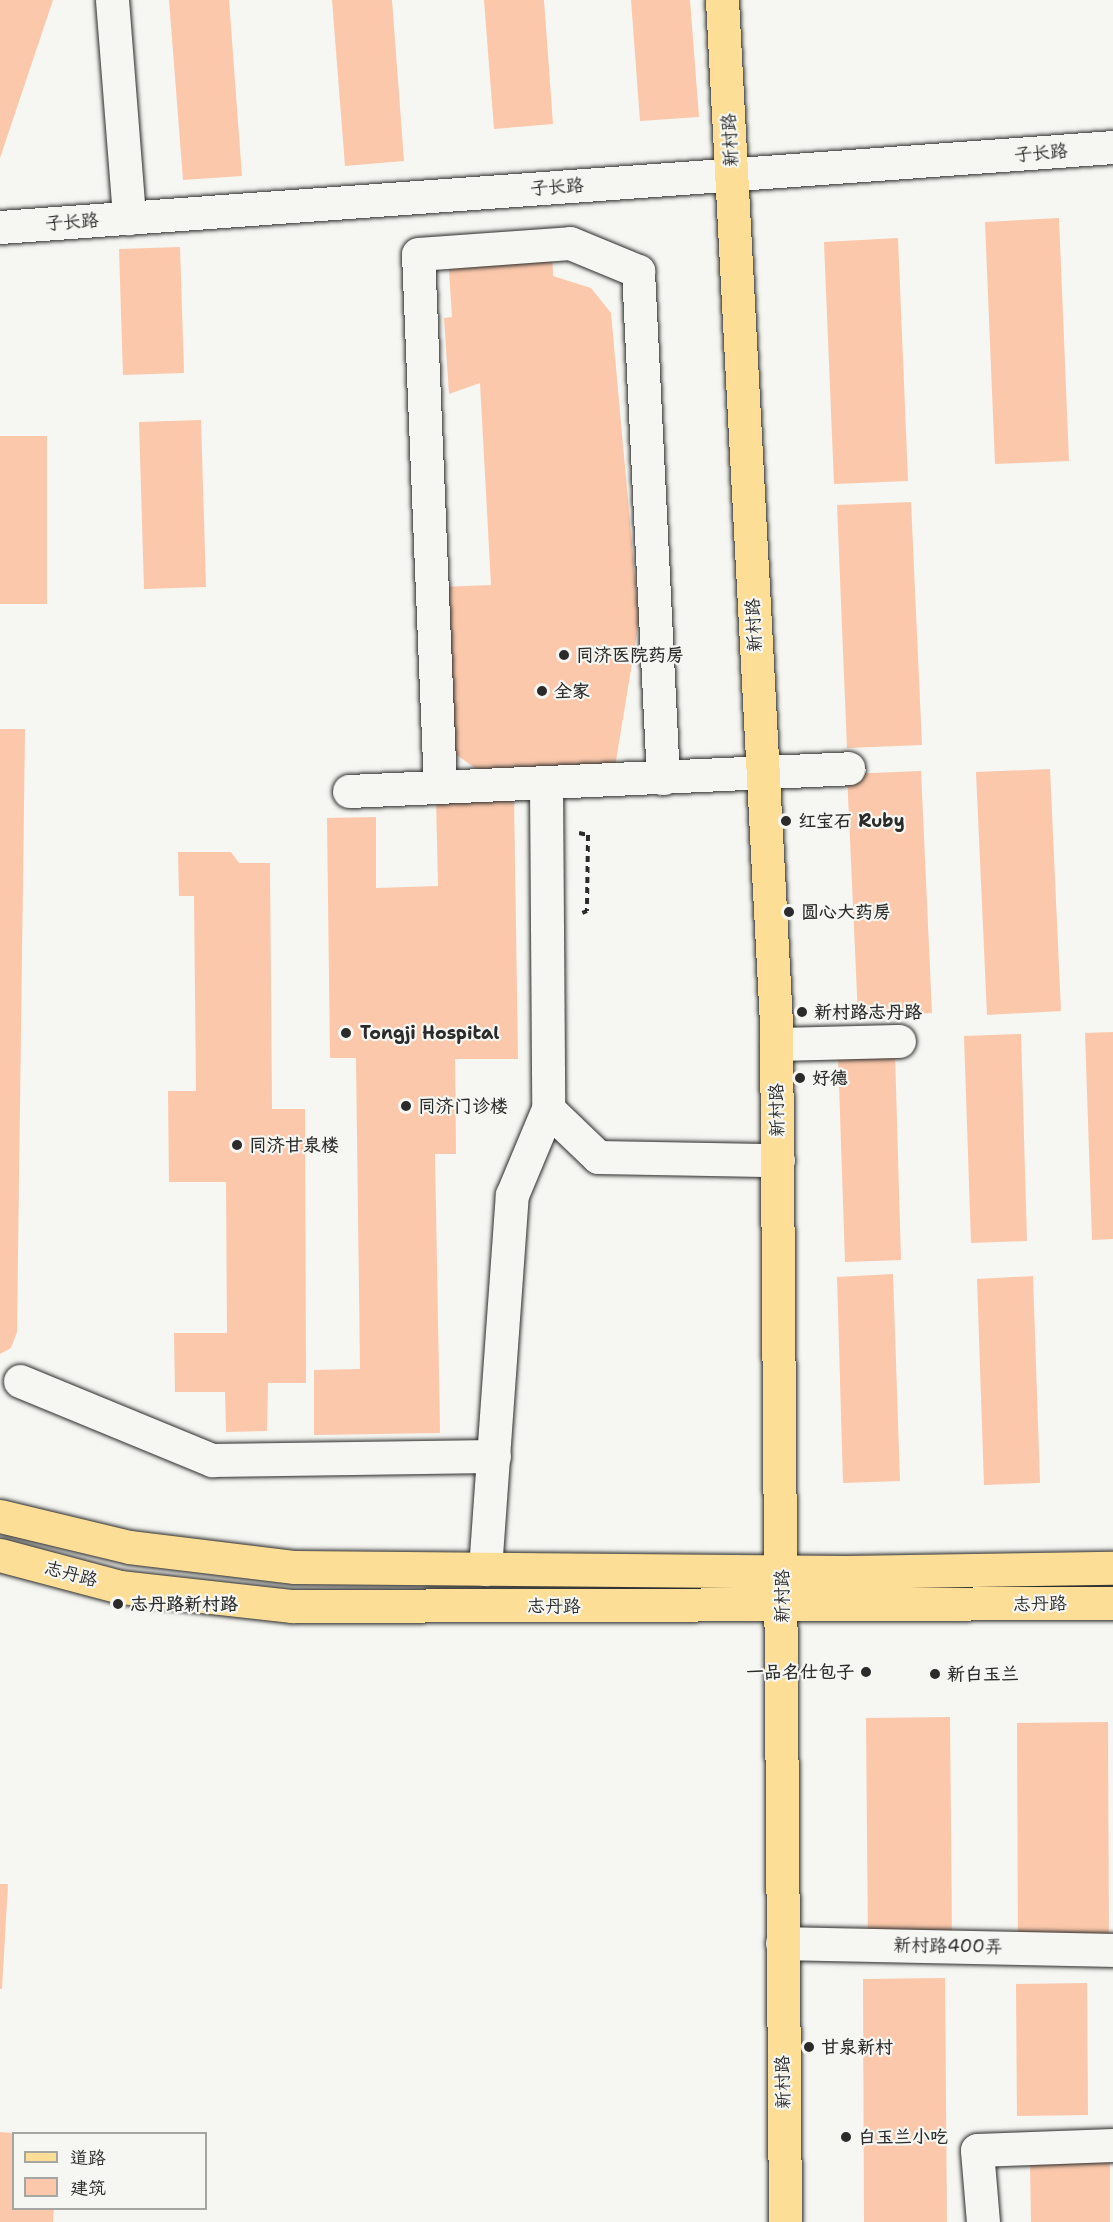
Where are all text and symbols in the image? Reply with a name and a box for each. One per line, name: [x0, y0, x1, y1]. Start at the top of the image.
street label: 新村路: [718, 112, 742, 168]
street label: 子长路: [1013, 140, 1069, 166]
street label: 子长路: [529, 174, 585, 200]
street label: 子长路: [44, 209, 100, 235]
street label: 新村路: [742, 597, 766, 653]
place label: 同济医院药房: [576, 644, 684, 666]
marker: 同济医院药房: [557, 648, 571, 662]
place label: 全家: [554, 680, 590, 702]
marker: 全家: [535, 684, 549, 698]
place label: 红宝石 Ruby: [798, 810, 905, 832]
marker: 红宝石 Ruby: [779, 814, 793, 828]
place label: 圆心大药房: [801, 901, 891, 923]
marker: 圆心大药房: [782, 905, 796, 919]
place label: 新村路志丹路: [814, 1001, 922, 1023]
marker: 新村路志丹路: [795, 1005, 809, 1019]
place label: Tongji Hospital: [360, 1022, 499, 1044]
marker: Tongji Hospital: [337, 1024, 355, 1042]
place label: 好德: [812, 1067, 848, 1089]
marker: 好德: [793, 1071, 807, 1085]
street label: 新村路: [766, 1083, 788, 1137]
place label: 同济门诊楼: [418, 1095, 508, 1117]
marker: 同济门诊楼: [399, 1099, 413, 1113]
place label: 同济甘泉楼: [249, 1134, 339, 1156]
marker: 同济甘泉楼: [230, 1138, 244, 1152]
street label: 志丹路: [42, 1557, 100, 1591]
street label: 新村路: [771, 1569, 793, 1623]
place label: 志丹路新村路: [130, 1593, 238, 1615]
street label: 志丹路: [1013, 1593, 1067, 1615]
street label: 志丹路: [527, 1595, 581, 1617]
marker: 志丹路新村路: [111, 1597, 125, 1611]
place label: 一品名仕包子: [746, 1661, 854, 1683]
place label: 新白玉兰: [947, 1663, 1019, 1685]
marker: 一品名仕包子: [859, 1665, 873, 1679]
marker: 新白玉兰: [928, 1667, 942, 1681]
street label: 新村路400弄: [893, 1934, 1003, 1958]
place label: 甘泉新村: [821, 2036, 893, 2058]
marker: 甘泉新村: [802, 2040, 816, 2054]
street label: 新村路: [772, 2055, 794, 2109]
place label: 白玉兰小吃: [858, 2126, 948, 2148]
marker: 白玉兰小吃: [839, 2130, 853, 2144]
legend: [12, 2132, 207, 2210]
text: 道路: [70, 2146, 106, 2170]
text: 建筑: [70, 2176, 106, 2200]

